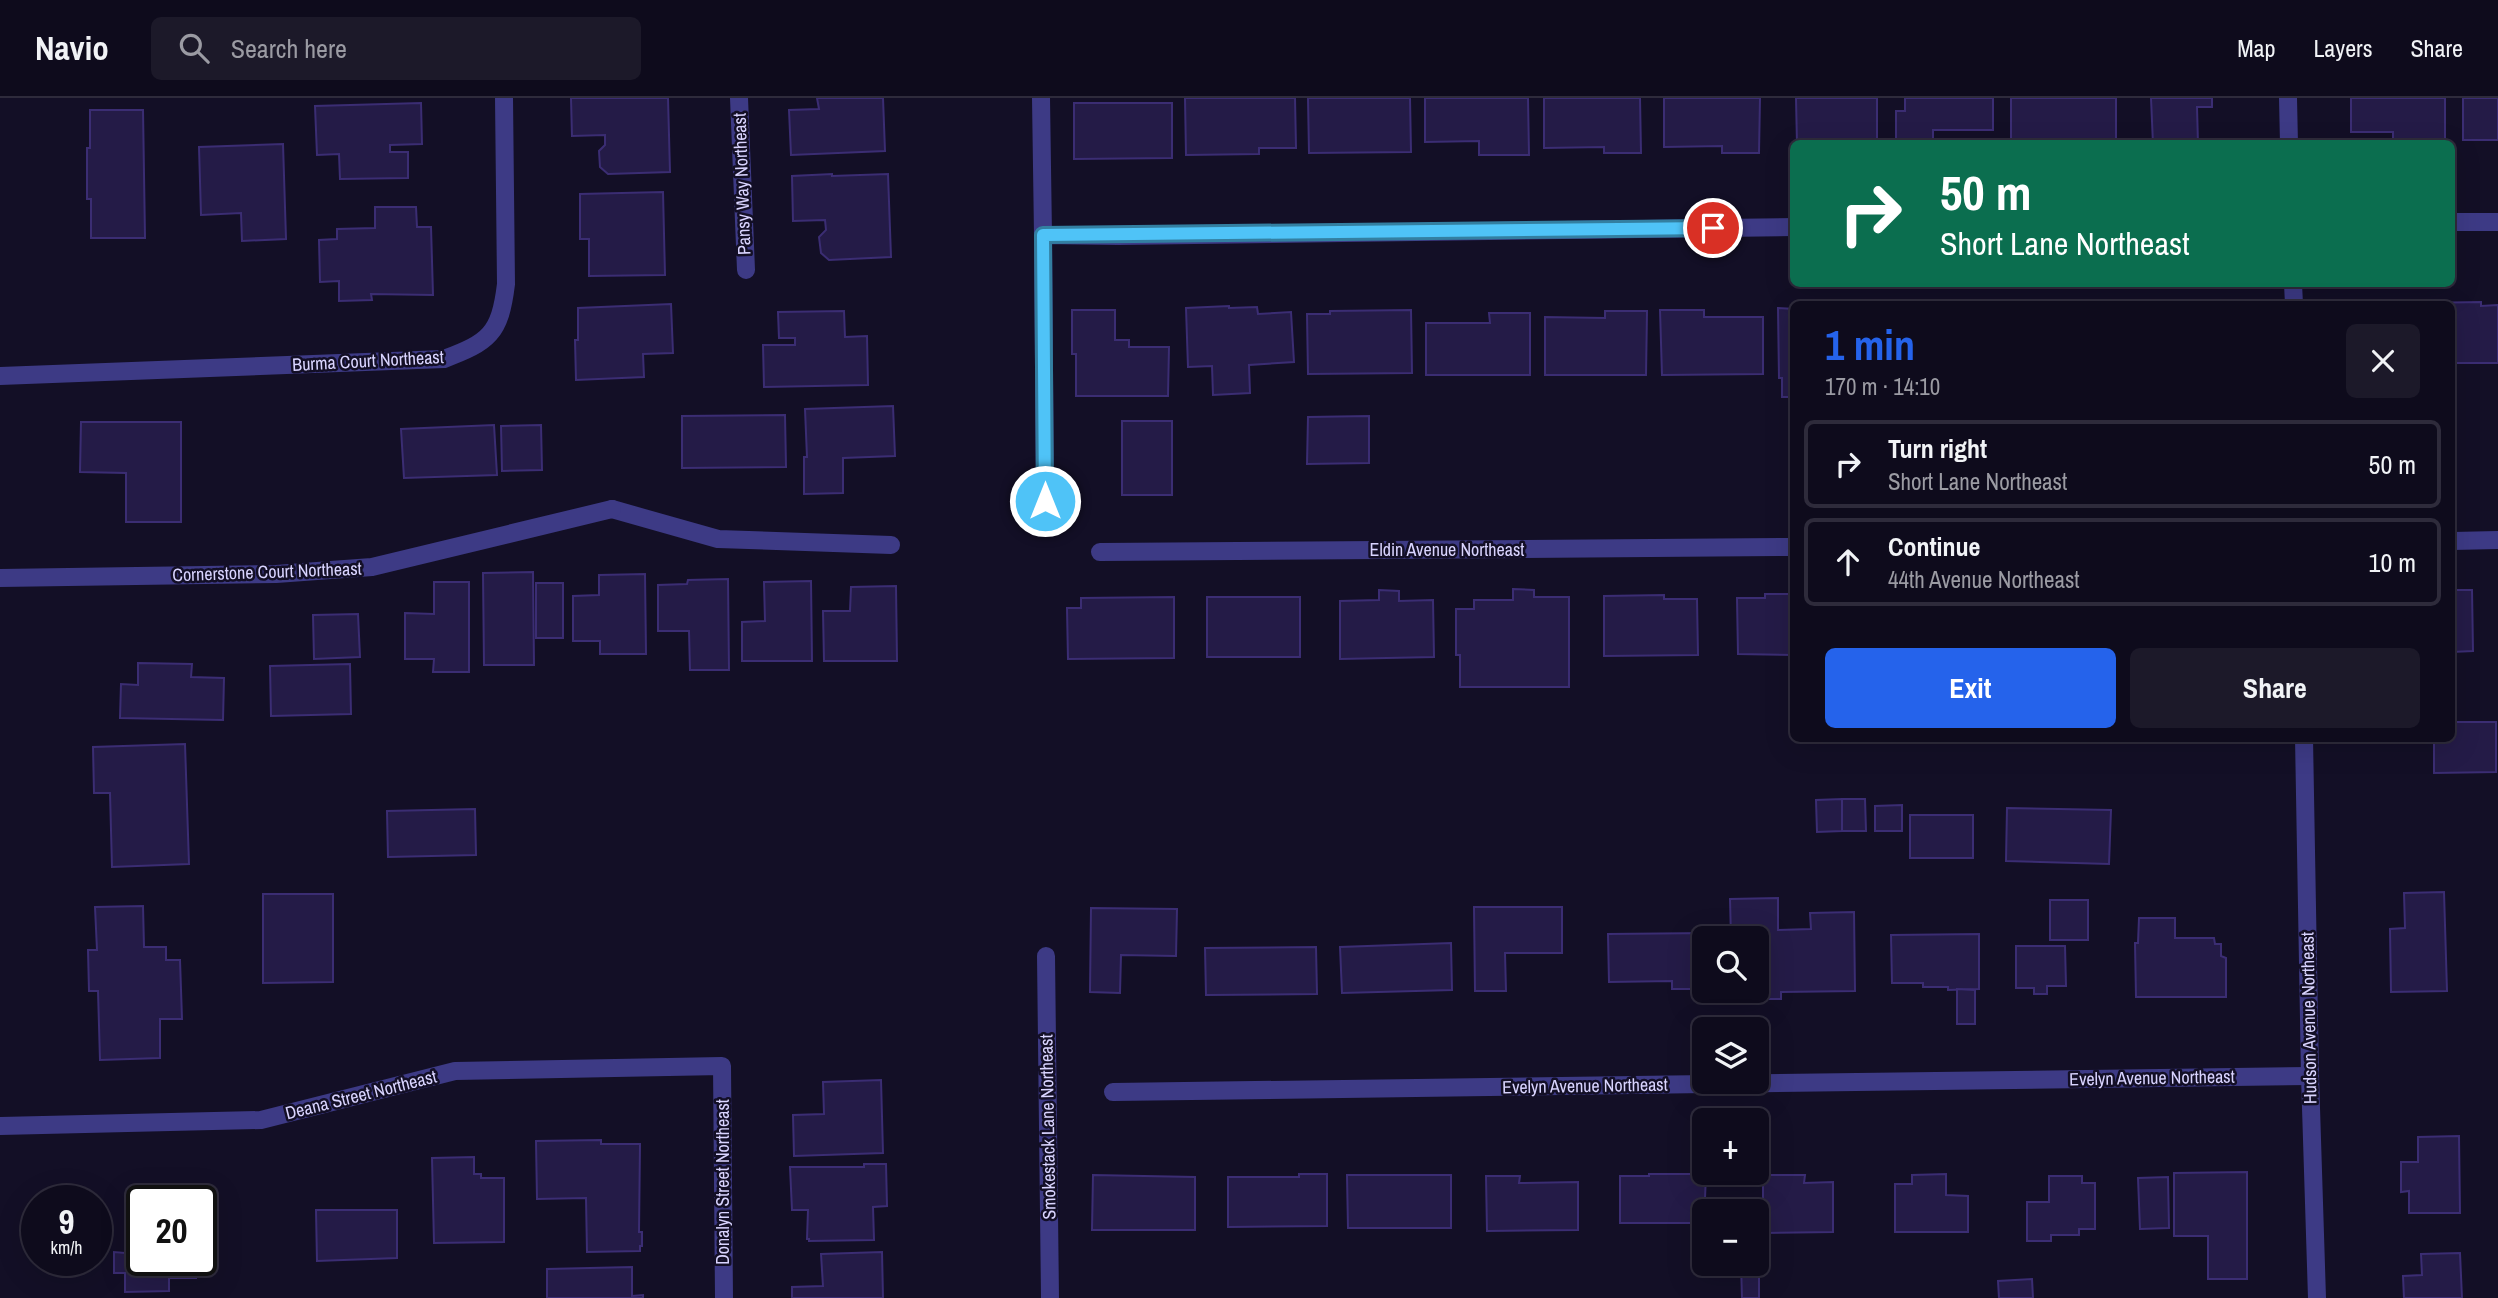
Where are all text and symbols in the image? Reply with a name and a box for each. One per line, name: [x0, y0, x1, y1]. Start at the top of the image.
search box: [151, 17, 641, 80]
text: Navio: [35, 26, 109, 70]
icon: search: [175, 29, 213, 67]
text: Search here: [231, 31, 347, 66]
text: Map: [2237, 32, 2275, 64]
text: Layers: [2313, 32, 2372, 64]
text: Share: [2410, 32, 2463, 64]
street label: Pansy Way Northeast: [727, 113, 756, 256]
text: 50 m: [1940, 159, 2032, 225]
icon: right: [1825, 168, 1916, 259]
pin: [1683, 198, 1743, 258]
icon: arrive: [1694, 209, 1732, 247]
text: Short Lane Northeast: [1940, 222, 2189, 265]
text: 1 min: [1825, 317, 1915, 373]
button: close: [2346, 324, 2420, 398]
street label: Burma Court Northeast: [292, 344, 444, 377]
text: 170 m · 14:10: [1825, 371, 1940, 402]
text: Turn right: [1888, 431, 1987, 466]
icon: right: [1829, 445, 1867, 483]
text: 50 m: [2369, 447, 2416, 482]
position arrow: [1008, 464, 1082, 538]
text: Short Lane Northeast: [1888, 466, 2067, 497]
text: Continue: [1888, 529, 1980, 564]
street label: Eldin Avenue Northeast: [1370, 537, 1524, 562]
icon: ahead: [1829, 543, 1867, 581]
text: 10 m: [2369, 545, 2416, 580]
street label: Cornerstone Court Northeast: [172, 556, 362, 587]
text: 44th Avenue Northeast: [1888, 564, 2080, 595]
button: Exit: [1825, 648, 2116, 728]
button: Share: [2130, 648, 2420, 728]
map controls: [1692, 926, 1769, 1276]
button: search: [1692, 926, 1769, 1003]
street label: Hudson Avenue Northeast: [2295, 932, 2322, 1104]
button: layers: [1692, 1017, 1769, 1094]
street label: Smokestack Lane Northeast: [1033, 1034, 1062, 1220]
street label: Deana Street Northeast: [283, 1064, 439, 1125]
street label: Evelyn Avenue Northeast: [2069, 1064, 2235, 1091]
street label: Evelyn Avenue Northeast: [1502, 1072, 1668, 1099]
street label: Donalyn Street Northeast: [710, 1099, 735, 1265]
button: +: [1692, 1108, 1769, 1185]
speed limit sign: 20: [126, 1185, 217, 1276]
text: 9: [59, 1198, 74, 1245]
button: −: [1692, 1199, 1769, 1276]
text: km/h: [51, 1235, 83, 1260]

